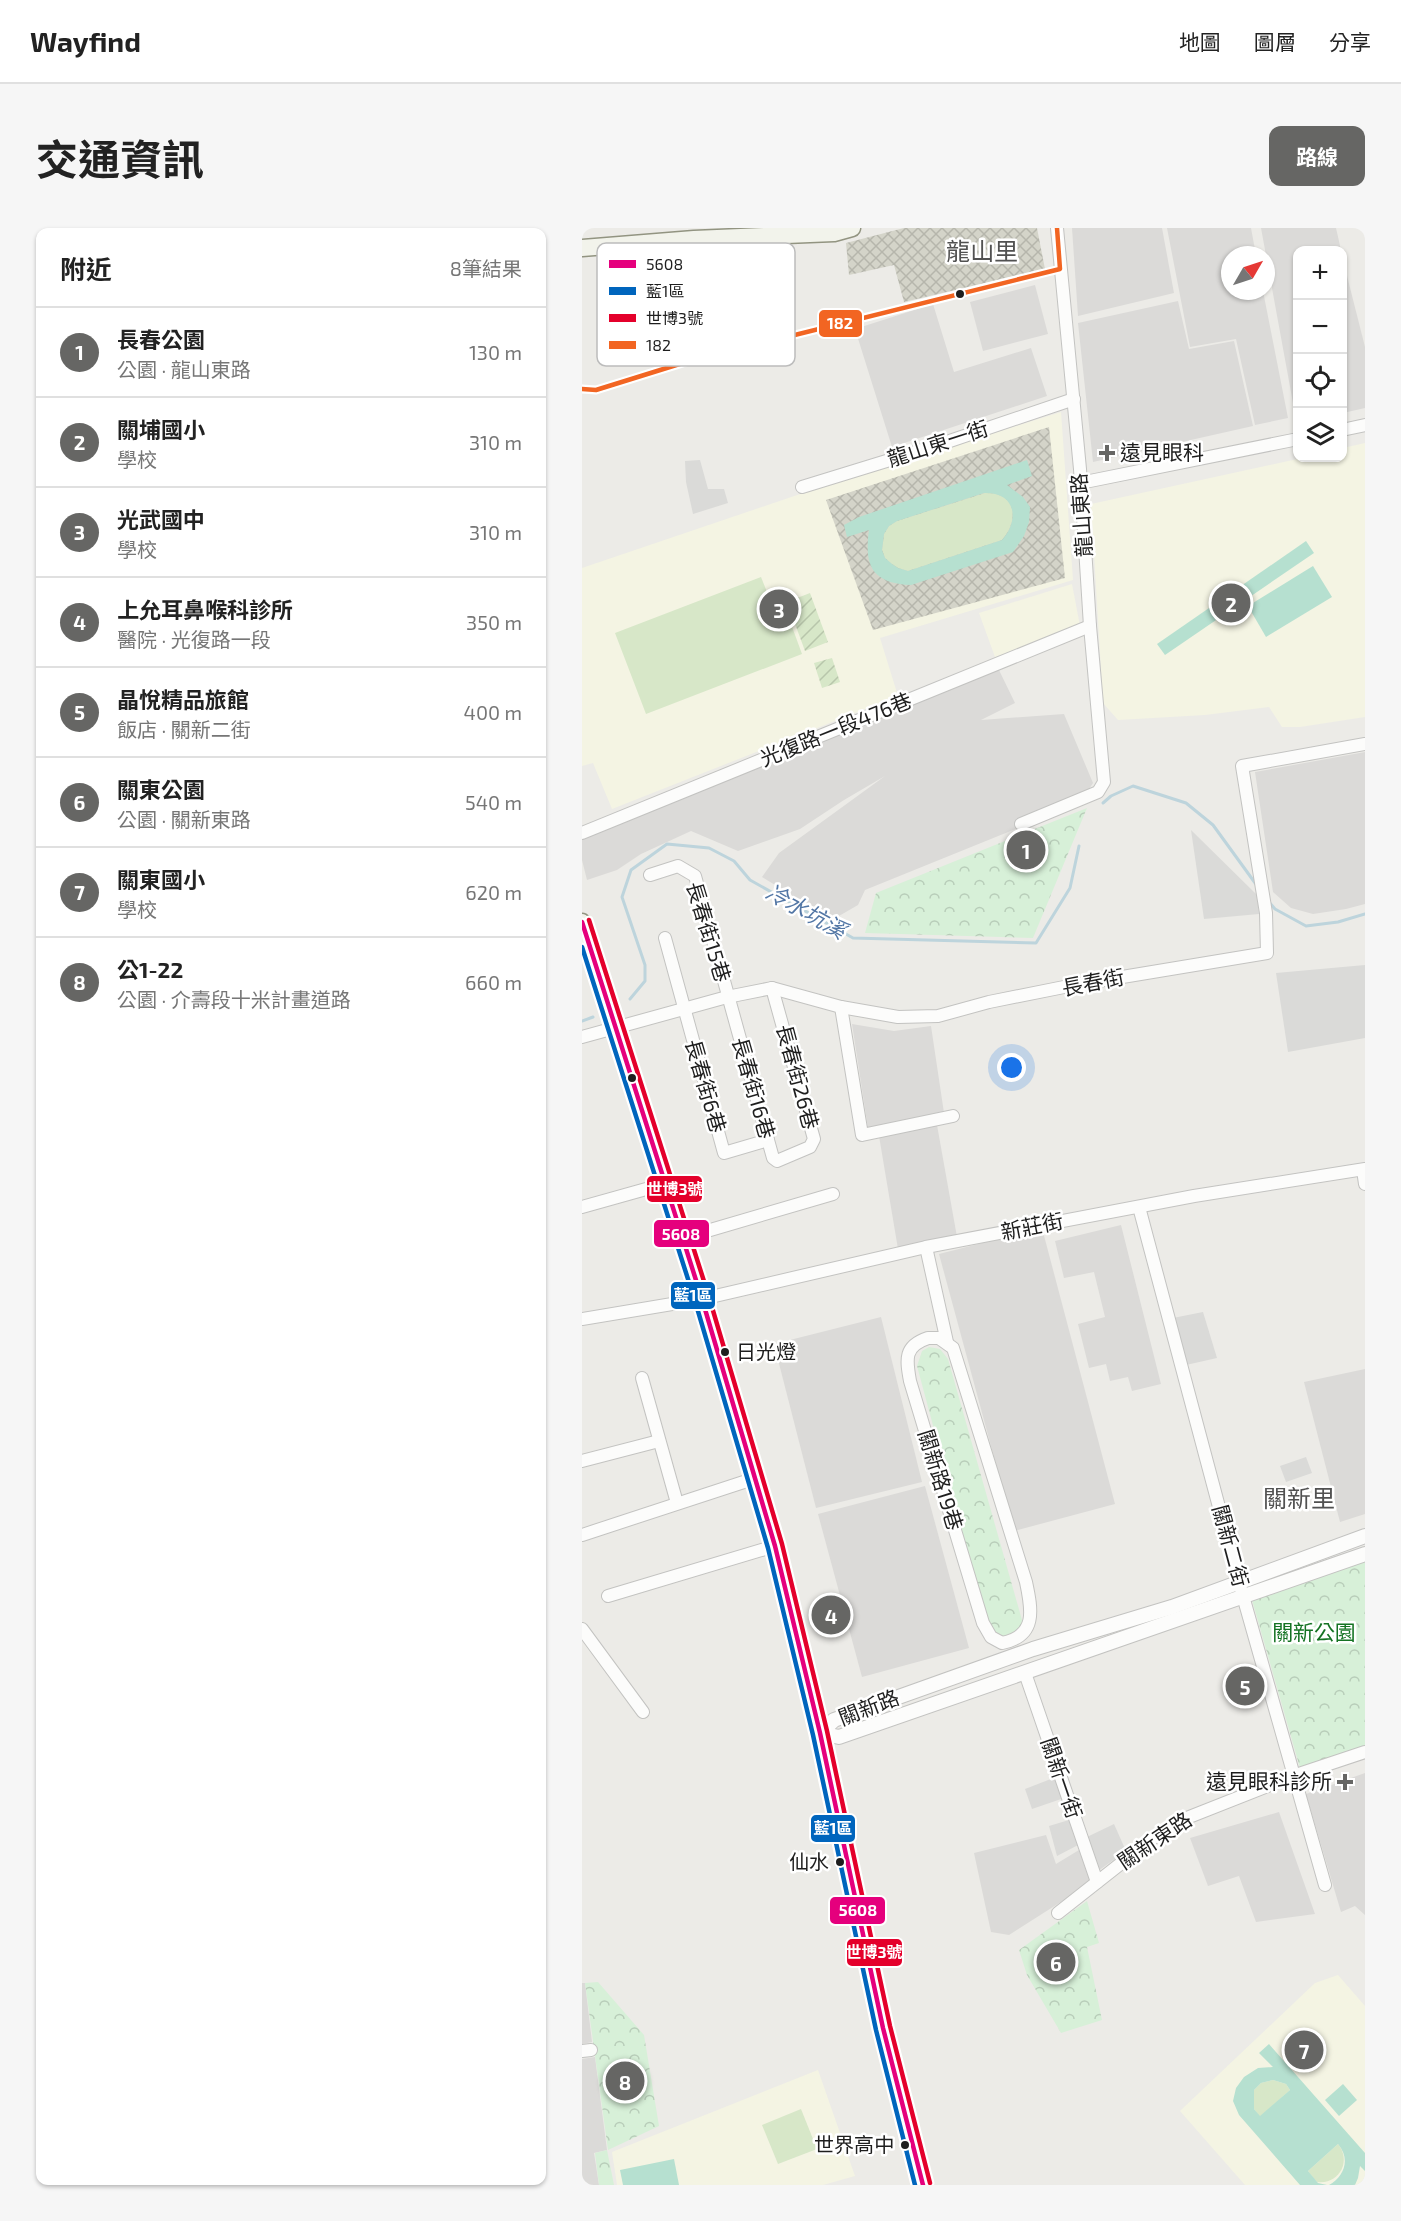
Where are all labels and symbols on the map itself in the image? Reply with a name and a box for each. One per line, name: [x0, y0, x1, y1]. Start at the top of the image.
district label: 龍山里: [946, 236, 1018, 265]
legend: [597, 243, 795, 366]
north arrow: [1221, 246, 1275, 300]
text: 5608: [646, 254, 683, 273]
text: 藍1區: [646, 281, 684, 300]
unlabelled marker: [954, 288, 966, 300]
text: 世博3號: [646, 308, 703, 327]
line badge: 182: [818, 309, 863, 338]
text: 182: [827, 313, 853, 332]
text: 182: [646, 335, 671, 354]
street label: 龍山東一街: [884, 414, 991, 471]
place label: 遠見眼科: [1120, 439, 1204, 464]
marker: 遠見眼科: [1098, 444, 1116, 462]
street label: 龍山東路: [1065, 472, 1096, 558]
pin: 2: [1212, 580, 1250, 626]
pin: 3: [760, 586, 798, 632]
street label: 光復路一段476巷: [756, 687, 915, 770]
pin: 1: [1006, 828, 1046, 872]
water label: 冷水坑溪: [762, 877, 854, 944]
street label: 長春街15巷: [682, 878, 737, 985]
street label: 長春街: [1059, 963, 1126, 1000]
street label: 長春街26巷: [772, 1021, 824, 1132]
street label: 長春街16巷: [728, 1034, 781, 1141]
street label: 長春街6巷: [681, 1036, 732, 1135]
your location: [997, 1053, 1026, 1082]
unlabelled marker: [626, 1072, 638, 1084]
line badge: 世博3號: [646, 1175, 703, 1203]
text: 世博3號: [646, 1179, 704, 1198]
street label: 新莊街: [998, 1207, 1065, 1244]
line badge: 5608: [653, 1219, 710, 1248]
text: 5608: [662, 1224, 700, 1243]
line badge: 藍1區: [670, 1281, 716, 1310]
text: 藍1區: [674, 1285, 712, 1304]
place label: 日光燈: [736, 1339, 796, 1363]
marker: 日光燈: [719, 1346, 731, 1358]
street label: 關新路19巷: [914, 1426, 969, 1533]
district label: 關新里: [1263, 1483, 1335, 1512]
street label: 關新二街: [1209, 1502, 1254, 1589]
pin: 4: [812, 1592, 850, 1638]
park label: 關新公園: [1272, 1619, 1356, 1644]
pin: 5: [1226, 1664, 1264, 1708]
street label: 關新路: [835, 1684, 902, 1730]
street label: 關新一街: [1037, 1734, 1088, 1821]
place label: 遠見眼科診所: [1206, 1768, 1332, 1793]
marker: 遠見眼科診所: [1336, 1773, 1354, 1791]
street label: 關新東路: [1112, 1806, 1196, 1874]
line badge: 藍1區: [810, 1814, 856, 1843]
text: 藍1區: [814, 1818, 852, 1837]
place label: 仙水: [789, 1849, 829, 1873]
marker: 仙水: [834, 1856, 846, 1868]
line badge: 5608: [829, 1896, 886, 1925]
text: 5608: [839, 1900, 877, 1919]
line badge: 世博3號: [846, 1938, 903, 1967]
pin: 6: [1036, 1940, 1076, 1984]
text: 世博3號: [845, 1942, 903, 1961]
pin: 7: [1284, 2028, 1324, 2072]
pin: 8: [606, 2058, 645, 2104]
place label: 世界高中: [814, 2132, 894, 2156]
marker: 世界高中: [899, 2139, 911, 2151]

